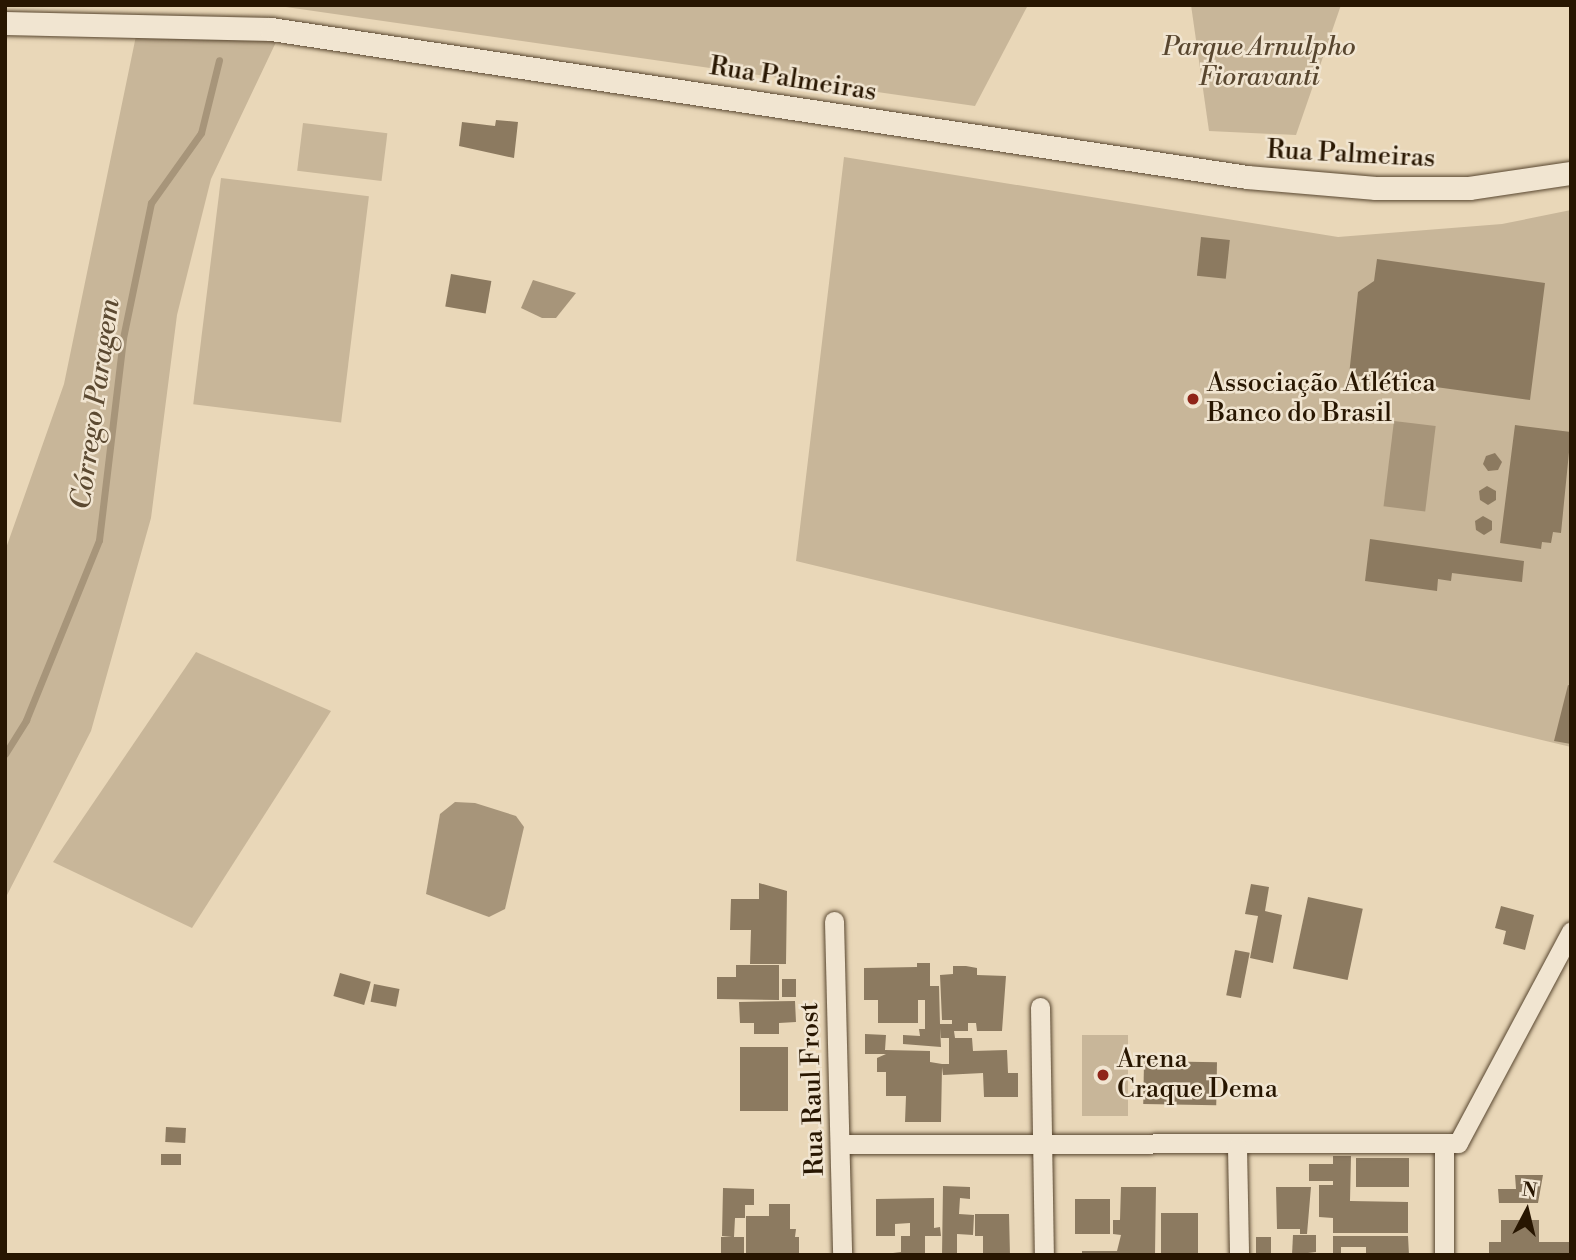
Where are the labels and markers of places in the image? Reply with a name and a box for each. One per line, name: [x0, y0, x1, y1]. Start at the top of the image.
place label: Associação Atlética Banco do Brasil: [1207, 368, 1436, 430]
marker: Associação Atlética Banco do Brasil: [1185, 391, 1201, 407]
place label: Arena Craque Dema: [1117, 1044, 1278, 1106]
marker: Arena Craque Dema: [1095, 1067, 1111, 1083]

